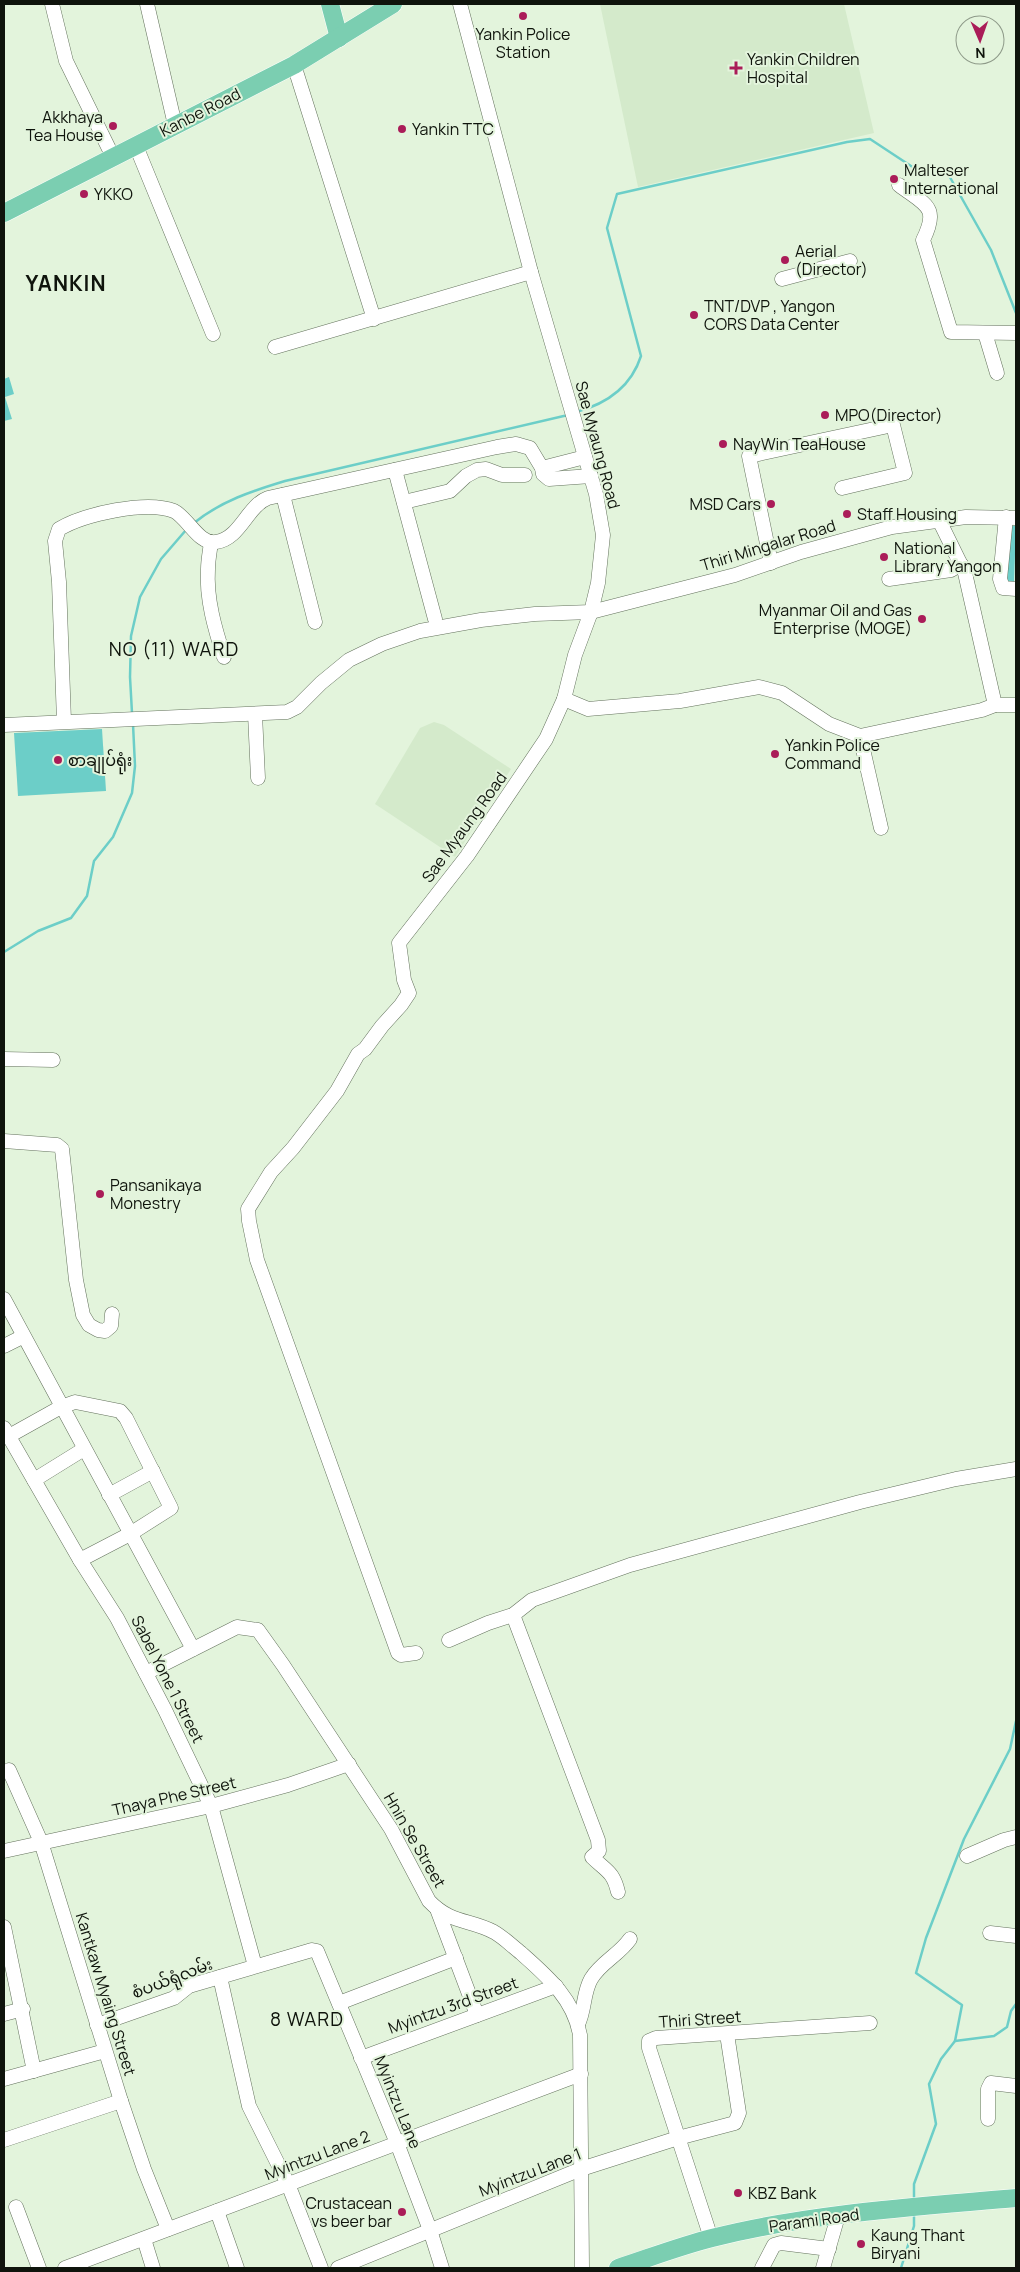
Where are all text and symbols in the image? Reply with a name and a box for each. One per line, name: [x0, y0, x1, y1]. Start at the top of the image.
marker: Yankin Police Station: [517, 10, 529, 22]
north arrow: [955, 15, 1005, 65]
place label: Yankin Police Station: [476, 23, 570, 63]
text: N: [975, 44, 986, 63]
place label: Yankin Children Hospital: [747, 48, 860, 88]
marker: Yankin Children Hospital: [729, 61, 743, 75]
street label: Kanbe Road: [156, 82, 244, 142]
place label: Akkhaya Tea House: [26, 106, 103, 146]
place label: Yankin TTC: [412, 118, 494, 140]
marker: Akkhaya Tea House: [107, 120, 119, 132]
marker: Yankin TTC: [396, 123, 408, 135]
place label: Malteser International: [904, 159, 999, 199]
marker: Malteser International: [888, 173, 900, 185]
place label: YKKO: [94, 183, 133, 205]
marker: YKKO: [78, 188, 90, 200]
place label: Aerial (Director): [795, 240, 868, 280]
marker: Aerial (Director): [779, 254, 791, 266]
district label: YANKIN: [25, 269, 107, 297]
place label: TNT/DVP , Yangon CORS Data Center: [704, 295, 840, 335]
marker: TNT/DVP , Yangon CORS Data Center: [688, 309, 700, 321]
street label: Sae Myaung Road: [570, 379, 626, 511]
place label: MPO(Director): [835, 404, 943, 426]
marker: MPO(Director): [819, 409, 831, 421]
place label: NayWin TeaHouse: [733, 433, 866, 455]
marker: NayWin TeaHouse: [717, 438, 729, 450]
place label: MSD Cars: [690, 493, 761, 515]
marker: MSD Cars: [765, 498, 777, 510]
place label: Staff Housing: [857, 503, 957, 525]
marker: Staff Housing: [841, 508, 853, 520]
street label: Thiri Mingalar Road: [698, 514, 838, 576]
place label: National Library Yangon: [894, 537, 1001, 577]
marker: National Library Yangon: [878, 551, 890, 563]
place label: Myanmar Oil and Gas Enterprise (MOGE): [759, 599, 912, 639]
marker: Myanmar Oil and Gas Enterprise (MOGE): [916, 613, 928, 625]
district label: NO (11) WARD: [109, 636, 239, 662]
place label: Yankin Police Command: [785, 734, 880, 774]
marker: Yankin Police Command: [769, 748, 781, 760]
place label: စာချုပ်ရုံး: [68, 749, 132, 775]
marker: စာချုပ်ရုံး: [52, 754, 64, 766]
street label: Sae Myaung Road: [416, 767, 512, 887]
place label: Pansanikaya Monestry: [110, 1174, 202, 1214]
marker: Pansanikaya Monestry: [94, 1188, 106, 1200]
street label: Sabel Yone 1 Street: [126, 1612, 210, 1746]
street label: Thaya Phe Street: [110, 1771, 238, 1821]
street label: Hnin Se Street: [379, 1788, 451, 1892]
street label: Kantkaw Myaing Street: [71, 1910, 141, 2078]
street label: စံပယ်ရုံလမ်း: [128, 1953, 217, 2007]
street label: Myintzu 3rd Street: [385, 1971, 521, 2039]
street label: Thiri Street: [658, 2005, 742, 2033]
district label: 8 WARD: [270, 2006, 344, 2032]
street label: Myintzu Lane: [369, 2052, 427, 2152]
street label: Myintzu Lane 2: [261, 2125, 373, 2185]
street label: Myintzu Lane 1: [476, 2142, 584, 2202]
place label: KBZ Bank: [748, 2182, 818, 2204]
marker: KBZ Bank: [732, 2187, 744, 2199]
place label: Crustacean vs beer bar: [305, 2192, 392, 2232]
street label: Parami Road: [767, 2203, 861, 2237]
marker: Crustacean vs beer bar: [396, 2206, 408, 2218]
place label: Kaung Thant Biryani: [871, 2224, 965, 2264]
marker: Kaung Thant Biryani: [855, 2238, 867, 2250]

